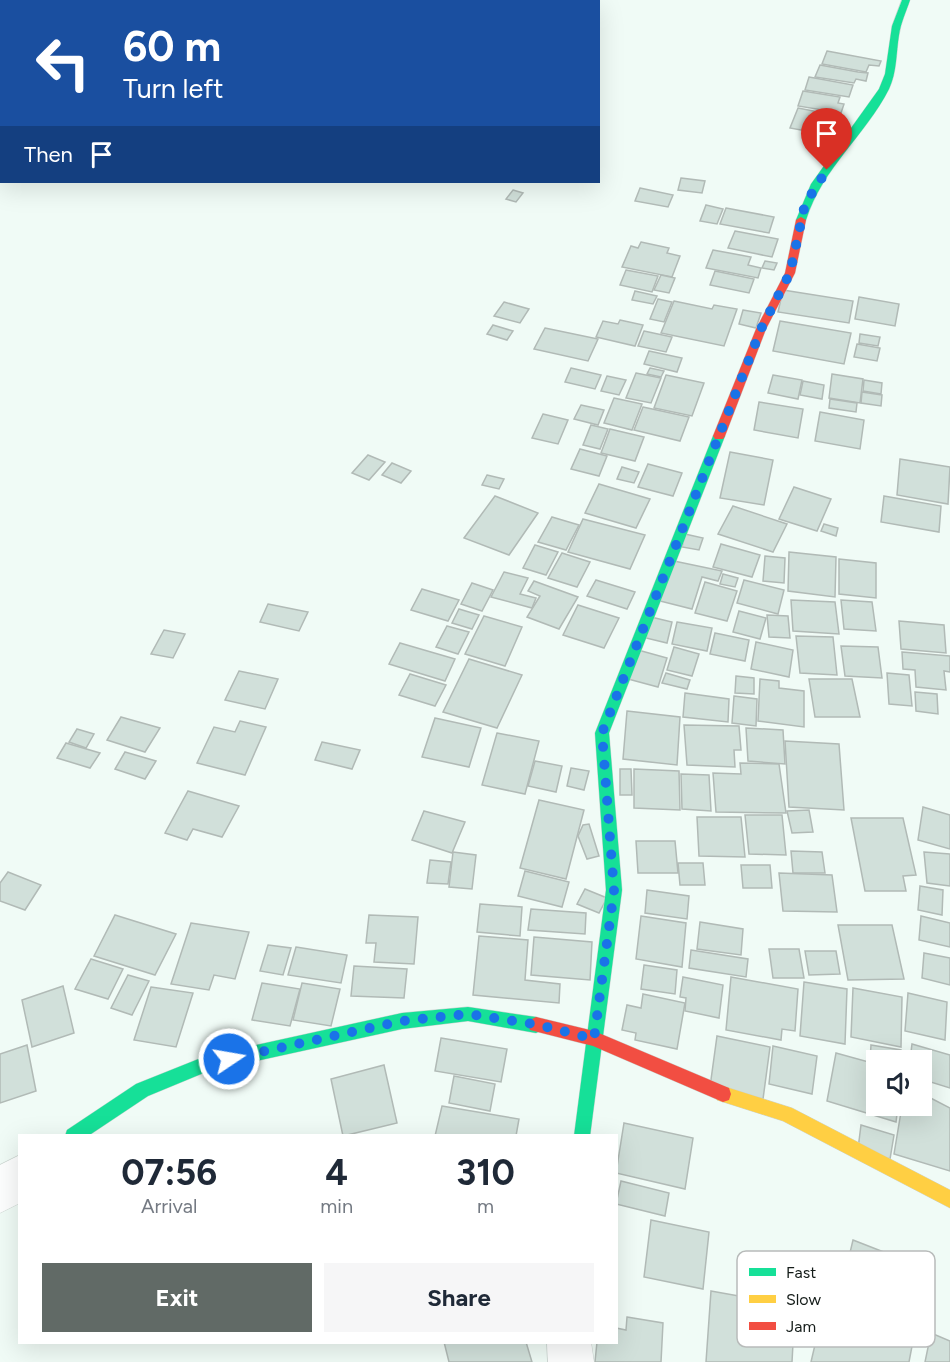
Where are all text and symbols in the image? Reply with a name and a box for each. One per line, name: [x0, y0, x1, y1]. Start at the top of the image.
text: 60 m: [123, 21, 221, 72]
icon: left: [24, 24, 102, 102]
text: Turn left: [123, 72, 223, 105]
pin: [801, 108, 852, 170]
icon: arrive: [810, 117, 843, 150]
icon: arrive: [85, 138, 118, 171]
text: Then: [24, 141, 73, 168]
position arrow: [197, 1027, 261, 1091]
map controls: [866, 1050, 932, 1116]
button: sound: [866, 1050, 932, 1116]
text: 07:56: [121, 1151, 217, 1194]
text: 4: [325, 1151, 348, 1194]
text: 310: [456, 1151, 515, 1194]
text: Arrival: [141, 1194, 197, 1218]
text: min: [320, 1194, 353, 1218]
text: m: [477, 1194, 494, 1218]
legend: [737, 1251, 935, 1347]
button: Exit: [42, 1263, 312, 1332]
button: Share: [324, 1263, 594, 1332]
text: Fast: [786, 1263, 816, 1282]
text: Slow: [786, 1290, 821, 1309]
text: Jam: [786, 1317, 816, 1336]

